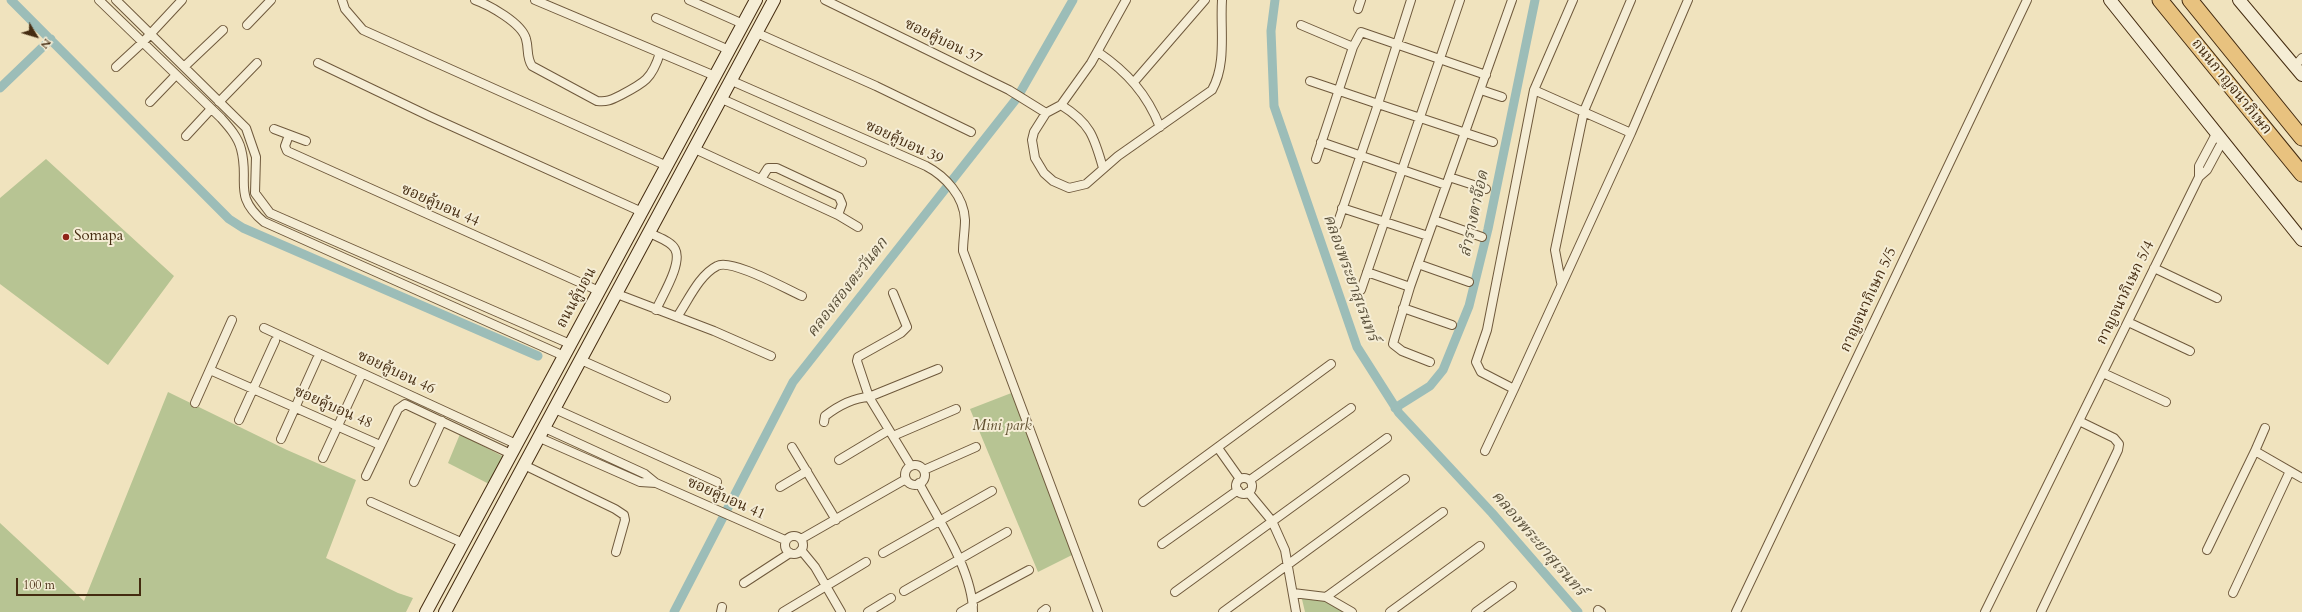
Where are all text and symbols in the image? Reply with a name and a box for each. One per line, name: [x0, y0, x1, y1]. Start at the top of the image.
north arrow: [16, 16, 56, 56]
street label: ซอยคู้บอน 37: [901, 16, 985, 68]
text: N: [37, 35, 55, 52]
street label: ถนนกาญจนาภิเษก: [2187, 35, 2275, 139]
street label: ซอยคู้บอน 39: [862, 117, 946, 169]
water label: ลำรางตาจ๊อด: [1456, 169, 1494, 259]
street label: ซอยคู้บอน 44: [398, 181, 482, 231]
water label: คลองพระยาสุเรนทร์: [1318, 212, 1382, 344]
place label: Somapa: [74, 228, 123, 246]
marker: Somapa: [61, 232, 71, 242]
water label: คลองสองตะวันตก: [803, 234, 893, 342]
street label: กาญจนาภิเษก 5/4: [2093, 238, 2159, 348]
street label: กาญจนาภิเษก 5/5: [1837, 245, 1901, 355]
street label: ถนนคู้บอน: [553, 265, 601, 331]
street label: ซอยคู้บอน 46: [354, 347, 438, 399]
street label: ซอยคู้บอน 48: [291, 383, 375, 433]
park label: Mini park: [972, 418, 1032, 436]
street label: ซอยคู้บอน 41: [684, 474, 768, 524]
water label: คลองพระยาสุเรนทร์: [1487, 487, 1589, 601]
scale bar: [18, 570, 143, 596]
text: 100 m: [23, 577, 55, 593]

